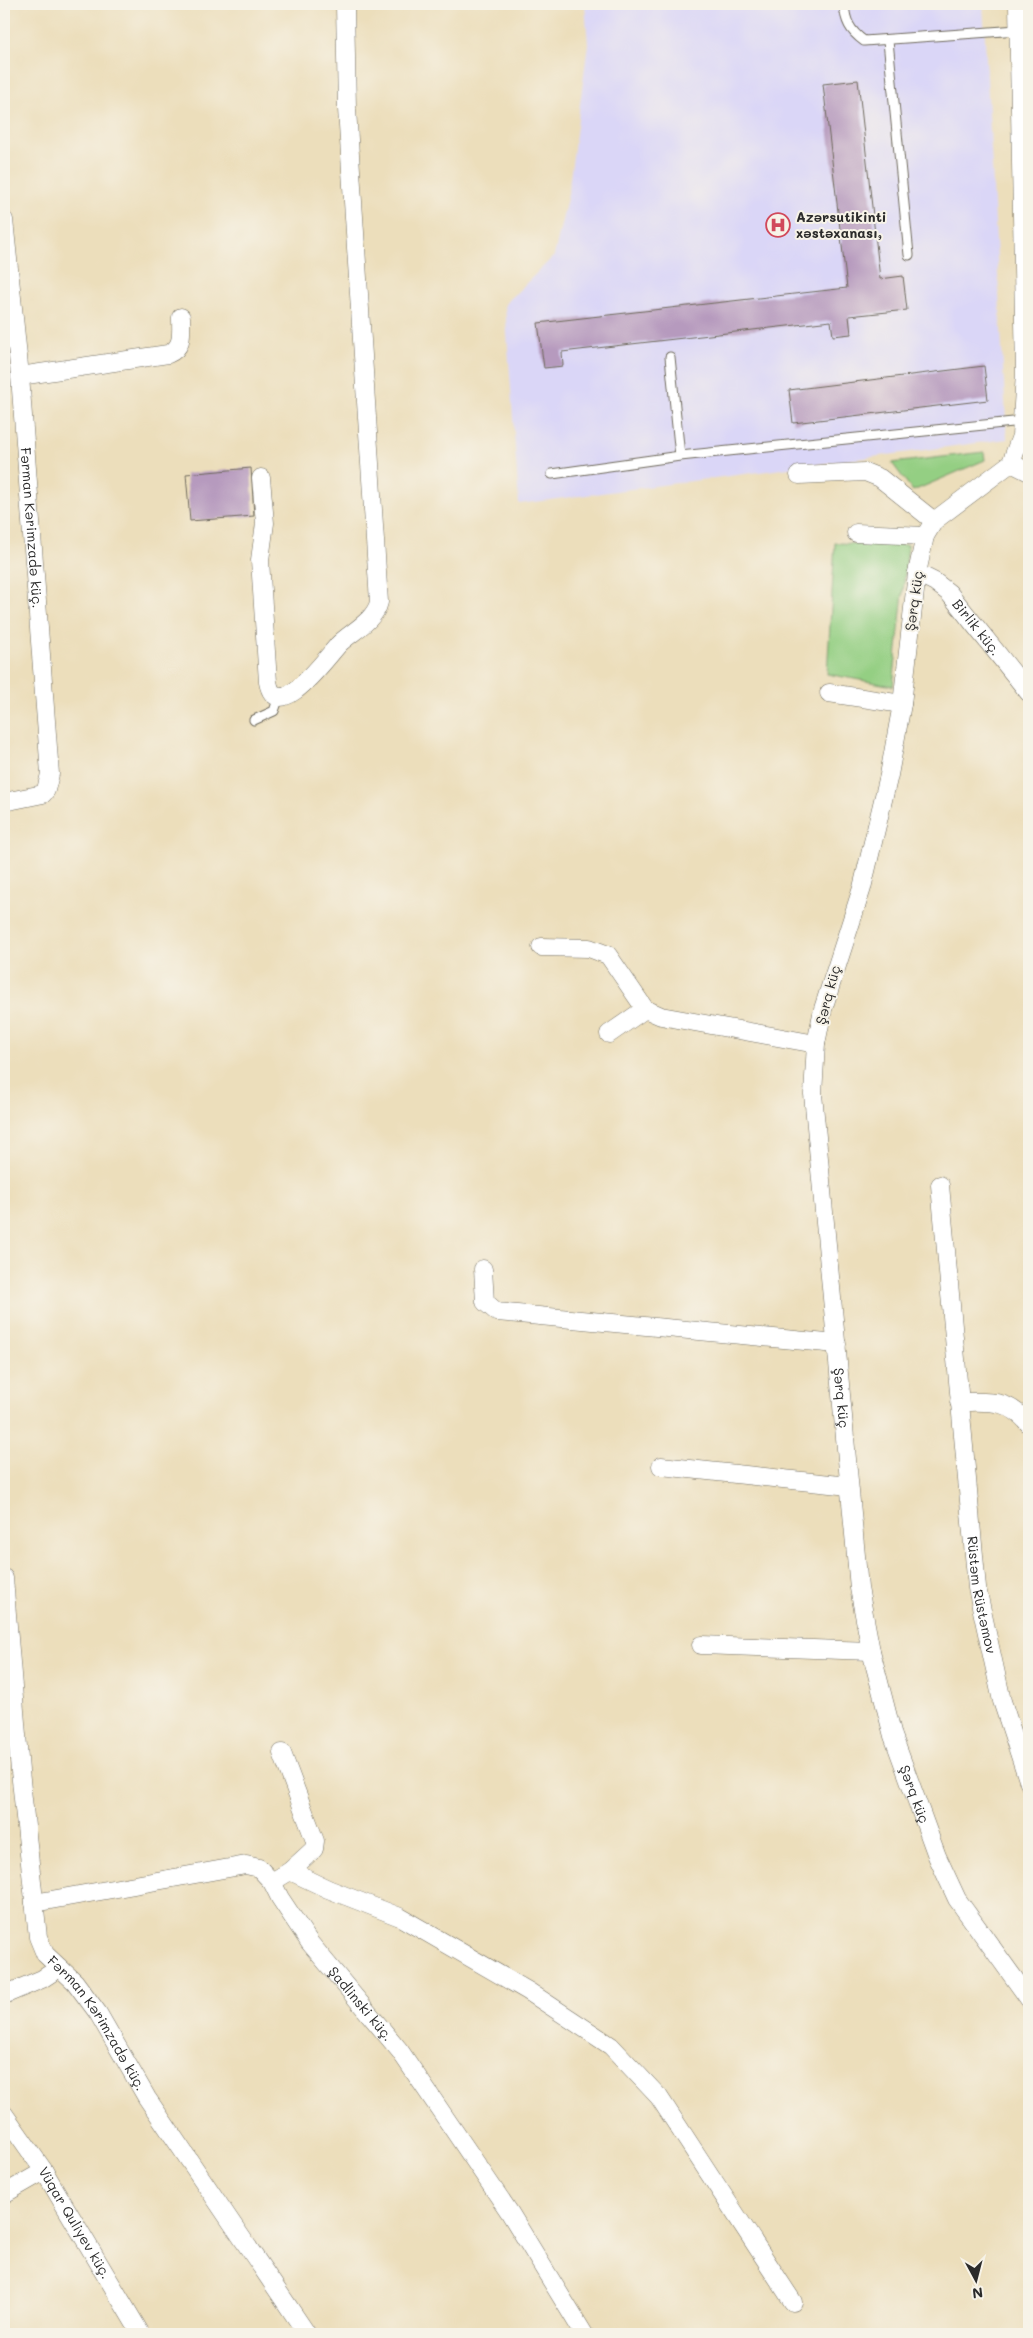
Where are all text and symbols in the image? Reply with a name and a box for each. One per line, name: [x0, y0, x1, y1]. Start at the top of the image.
place label: Azərsutikinti xəstəxanası,: [796, 207, 887, 242]
hospital icon: Azərsutikinti xəstəxanası,: [765, 212, 791, 238]
street label: Fərman Kərimzadə küç.: [16, 447, 47, 609]
street label: Şərq küç: [900, 570, 927, 632]
street label: Birlik küç.: [948, 595, 1005, 659]
street label: Şərq küç: [811, 963, 845, 1026]
street label: Şərq küç: [830, 1367, 854, 1429]
street label: Rüstəm Rüstəmov: [963, 1535, 1001, 1655]
street label: Şərq küç: [896, 1762, 934, 1826]
street label: Fərman Kərimzadə küç.: [43, 1951, 151, 2094]
street label: Şadlinski küç.: [324, 1962, 398, 2045]
street label: Vüqar Quliyev küç.: [35, 2163, 116, 2282]
north arrow: [950, 2256, 1000, 2306]
text: N: [971, 2283, 984, 2303]

